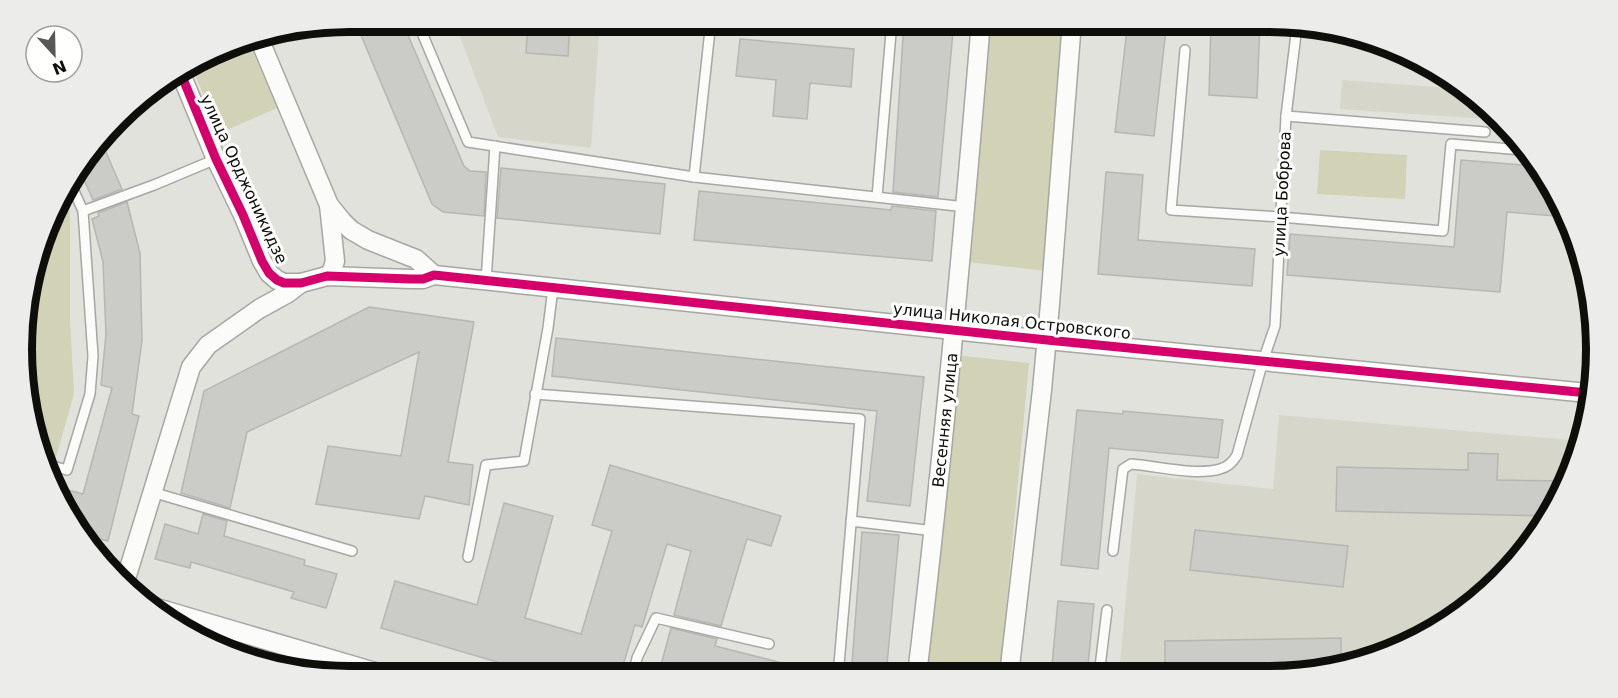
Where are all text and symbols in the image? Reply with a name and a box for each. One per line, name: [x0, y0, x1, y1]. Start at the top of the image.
north arrow: [24, 24, 84, 84]
text: N: [50, 56, 69, 79]
street label: улица Орджоникидзе: [196, 91, 292, 267]
street label: улица Боброва: [1269, 131, 1295, 257]
street label: улица Николая Островского: [892, 299, 1132, 343]
street label: Весенняя улица: [928, 352, 962, 488]

